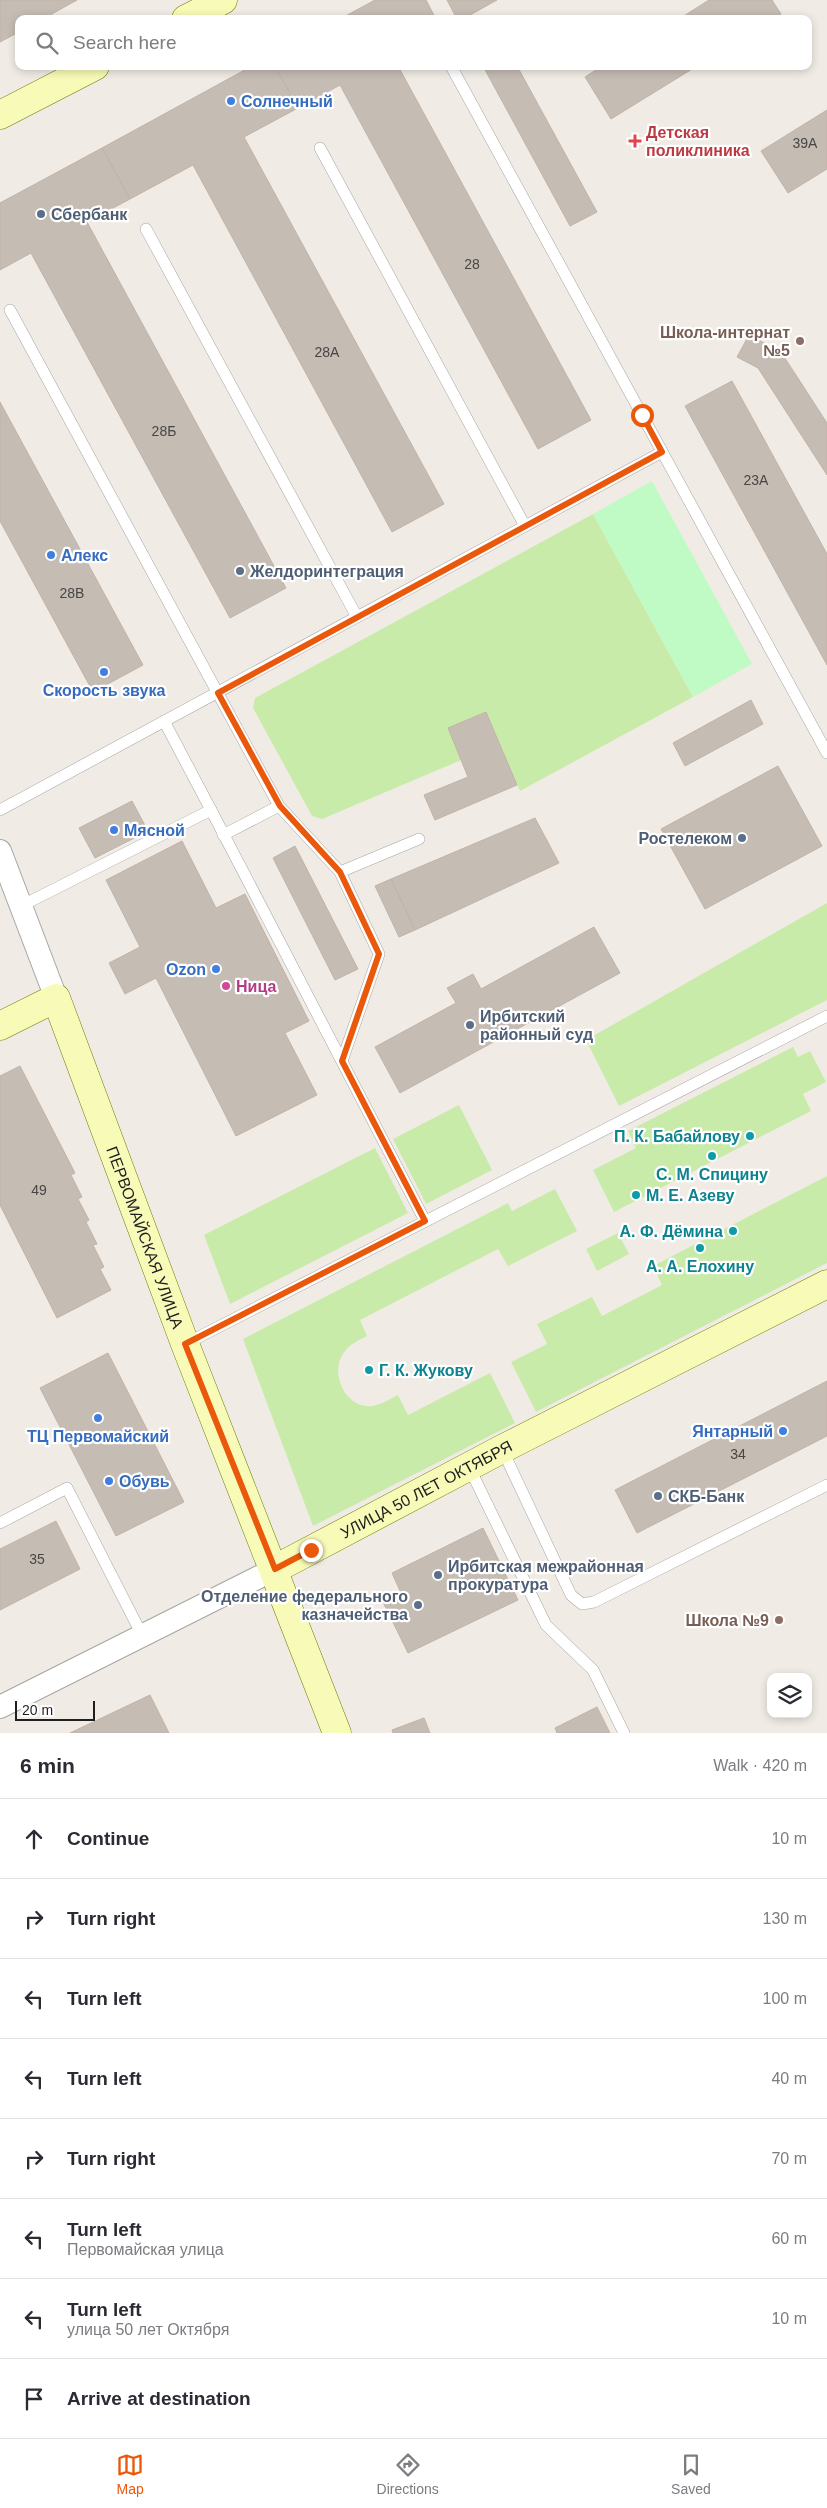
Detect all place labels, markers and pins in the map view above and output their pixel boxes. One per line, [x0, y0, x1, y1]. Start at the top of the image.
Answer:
place label: Солнечный [241, 93, 333, 110]
marker: Солнечный [225, 95, 237, 107]
place label: Детская поликлиника [646, 124, 750, 159]
marker: Детская поликлиника [628, 134, 642, 148]
place label: Сбербанк [51, 206, 128, 223]
marker: Сбербанк [35, 208, 47, 220]
place label: Школа-интернат №5 [660, 324, 790, 359]
marker: Школа-интернат №5 [794, 335, 806, 347]
place label: Алекс [61, 547, 108, 564]
marker: Алекс [45, 549, 57, 561]
place label: Желдоринтеграция [249, 563, 404, 580]
marker: Желдоринтеграция [234, 565, 246, 577]
marker: Скорость звука [98, 666, 110, 678]
place label: Скорость звука [43, 682, 165, 699]
place label: Мясной [124, 822, 185, 839]
marker: Мясной [108, 824, 120, 836]
place label: Ростелеком [638, 830, 732, 847]
marker: Ростелеком [736, 832, 748, 844]
place label: Ozon [166, 961, 206, 978]
marker: Ozon [210, 963, 222, 975]
place label: Ница [236, 978, 276, 995]
marker: Ница [220, 980, 232, 992]
place label: Ирбитский районный суд [480, 1008, 593, 1043]
marker: Ирбитский районный суд [464, 1019, 476, 1031]
place label: П. К. Бабайлову [614, 1128, 740, 1145]
marker: П. К. Бабайлову [744, 1130, 756, 1142]
marker: С. М. Спицину [706, 1150, 718, 1162]
place label: С. М. Спицину [656, 1166, 768, 1183]
place label: М. Е. Азеву [646, 1187, 734, 1204]
marker: М. Е. Азеву [630, 1189, 642, 1201]
place label: А. Ф. Дёмина [619, 1223, 723, 1240]
marker: А. Ф. Дёмина [727, 1225, 739, 1237]
marker: А. А. Елохину [694, 1242, 706, 1254]
place label: А. А. Елохину [646, 1258, 754, 1275]
place label: Г. К. Жукову [379, 1362, 473, 1379]
marker: Г. К. Жукову [363, 1364, 375, 1376]
marker: ТЦ Первомайский [92, 1412, 104, 1424]
place label: Янтарный [692, 1423, 773, 1440]
marker: Янтарный [777, 1425, 789, 1437]
place label: ТЦ Первомайский [27, 1428, 169, 1445]
place label: Обувь [119, 1473, 170, 1490]
marker: Обувь [103, 1475, 115, 1487]
place label: СКБ-Банк [668, 1488, 745, 1505]
marker: СКБ-Банк [652, 1490, 664, 1502]
place label: Ирбитская межрайонная прокуратура [448, 1558, 644, 1593]
marker: Ирбитская межрайонная прокуратура [432, 1569, 444, 1581]
place label: Отделение федерального казначейства [201, 1588, 408, 1623]
marker: Отделение федерального казначейства [412, 1599, 424, 1611]
place label: Школа №9 [686, 1612, 769, 1629]
marker: Школа №9 [773, 1614, 785, 1626]

